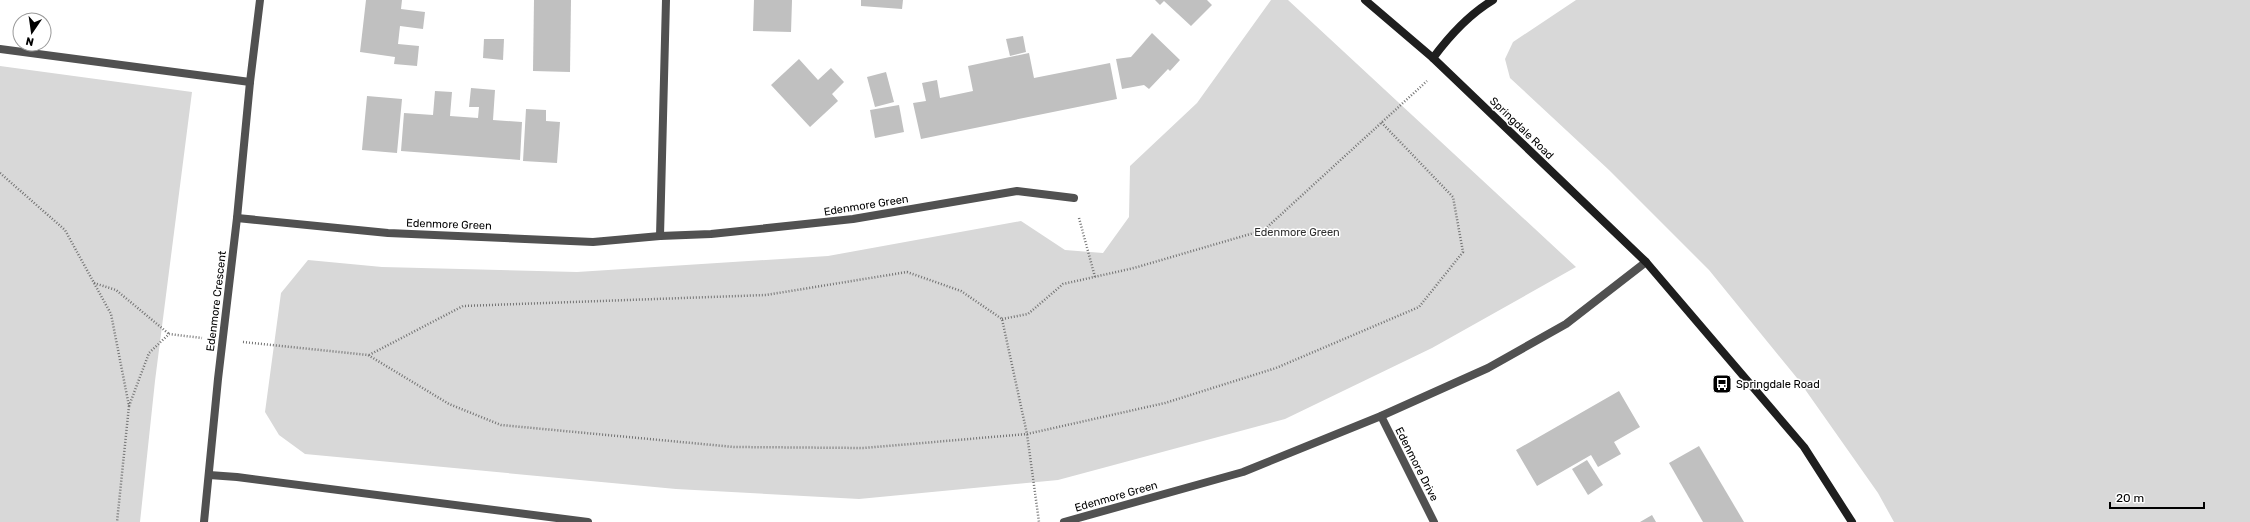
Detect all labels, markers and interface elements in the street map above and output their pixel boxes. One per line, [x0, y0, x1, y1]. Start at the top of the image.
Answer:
north arrow [12, 12, 52, 52]
text: N [24, 34, 35, 48]
street label: Springdale Road [1487, 95, 1556, 162]
street label: Edenmore Green [823, 192, 909, 219]
street label: Edenmore Green [406, 217, 492, 232]
park label: Edenmore Green [1254, 226, 1340, 239]
street label: Edenmore Crescent [204, 249, 229, 352]
bus stop icon: Springdale Road [1711, 373, 1733, 395]
place label: Springdale Road [1736, 378, 1820, 391]
street label: Edenmore Drive [1392, 425, 1441, 503]
street label: Edenmore Green [1073, 478, 1159, 515]
scale bar [2110, 484, 2204, 510]
text: 20 m [2116, 491, 2144, 505]

